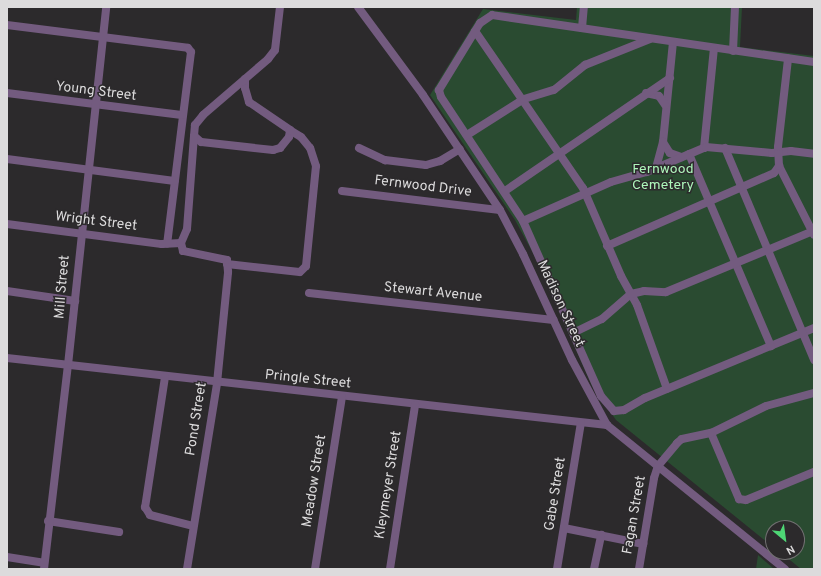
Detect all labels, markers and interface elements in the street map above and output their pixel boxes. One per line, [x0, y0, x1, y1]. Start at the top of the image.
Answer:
street label: Young Street [55, 79, 137, 105]
park label: Fernwood Cemetery [632, 162, 694, 194]
street label: Fernwood Drive [373, 173, 473, 201]
street label: Wright Street [54, 209, 138, 235]
street label: Mill Street [52, 254, 74, 320]
street label: Madison Street [533, 258, 587, 350]
street label: Stewart Avenue [383, 279, 483, 307]
street label: Pringle Street [264, 367, 352, 393]
street label: Pond Street [183, 381, 211, 457]
street label: Kleymeyer Street [372, 430, 406, 540]
street label: Meadow Street [299, 433, 331, 529]
street label: Gabe Street [542, 456, 570, 532]
street label: Fagan Street [620, 474, 650, 556]
north arrow [765, 520, 805, 560]
text: N [783, 542, 797, 558]

